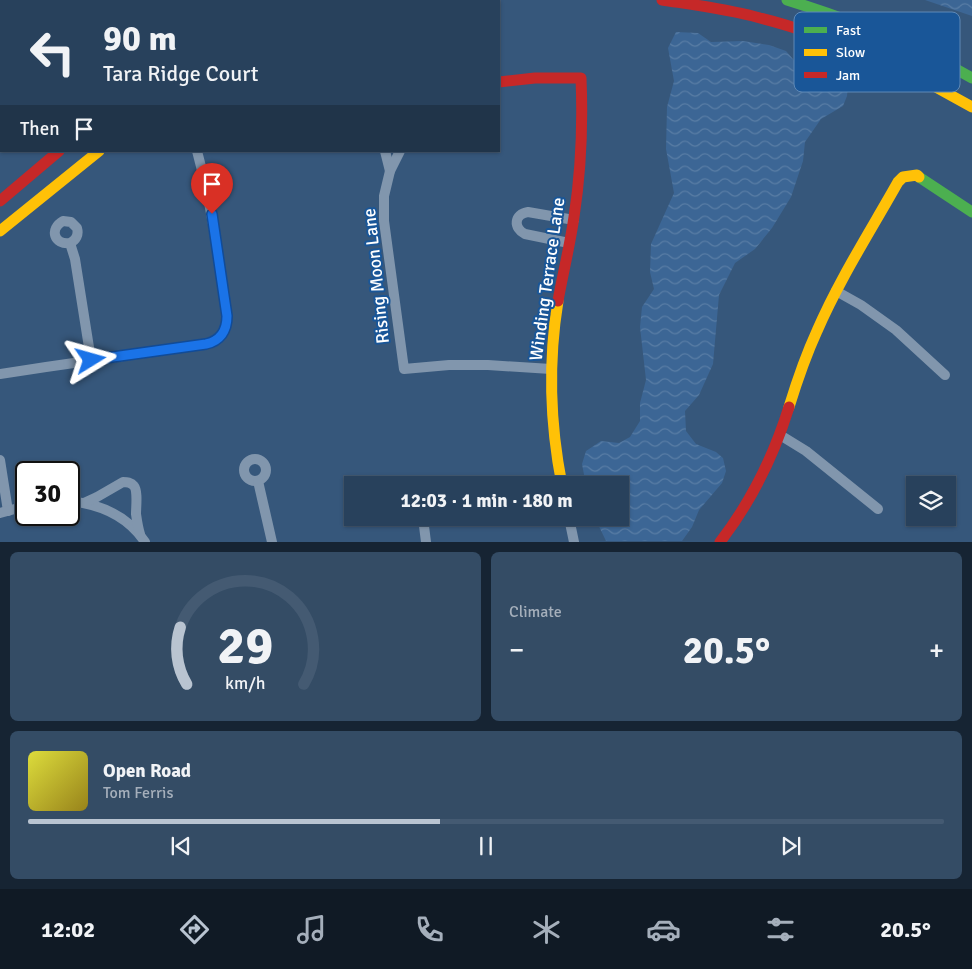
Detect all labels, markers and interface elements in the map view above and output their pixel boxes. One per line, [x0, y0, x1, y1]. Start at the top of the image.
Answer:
legend [794, 12, 960, 92]
text: 90 m [103, 17, 177, 60]
icon: left [20, 20, 85, 85]
text: Fast [836, 22, 861, 39]
text: Slow [836, 44, 865, 61]
text: Tara Ridge Court [103, 60, 258, 87]
text: Jam [836, 67, 860, 84]
icon: arrive [70, 115, 98, 143]
text: Then [20, 117, 60, 141]
pin [191, 163, 233, 214]
icon: arrive [198, 170, 226, 198]
street label: Winding Terrace Lane [525, 196, 569, 362]
street label: Rising Moon Lane [358, 207, 394, 345]
position arrow [64, 333, 116, 385]
speed limit sign: 30 [15, 461, 80, 526]
map controls [906, 476, 956, 526]
button: layers [906, 476, 956, 526]
text: 12:03 · 1 min · 180 m [400, 489, 573, 513]
text: Climate [509, 602, 562, 622]
text: 29 [217, 614, 274, 678]
text: 20.5° [683, 627, 770, 674]
text: − [509, 633, 524, 667]
text: + [929, 633, 944, 667]
text: km/h [225, 672, 266, 694]
text: Open Road [103, 759, 191, 783]
text: Tom Ferris [103, 783, 173, 803]
icon: previous [167, 832, 195, 860]
icon: pause [472, 832, 500, 860]
icon: next [777, 832, 805, 860]
icon: directions [177, 912, 212, 947]
icon: music [294, 912, 329, 947]
icon: phone [412, 912, 447, 947]
icon: climate [529, 912, 564, 947]
icon: car [646, 912, 681, 947]
icon: filters [763, 912, 798, 947]
text: 12:02 [41, 916, 95, 943]
text: 20.5° [880, 916, 931, 943]

